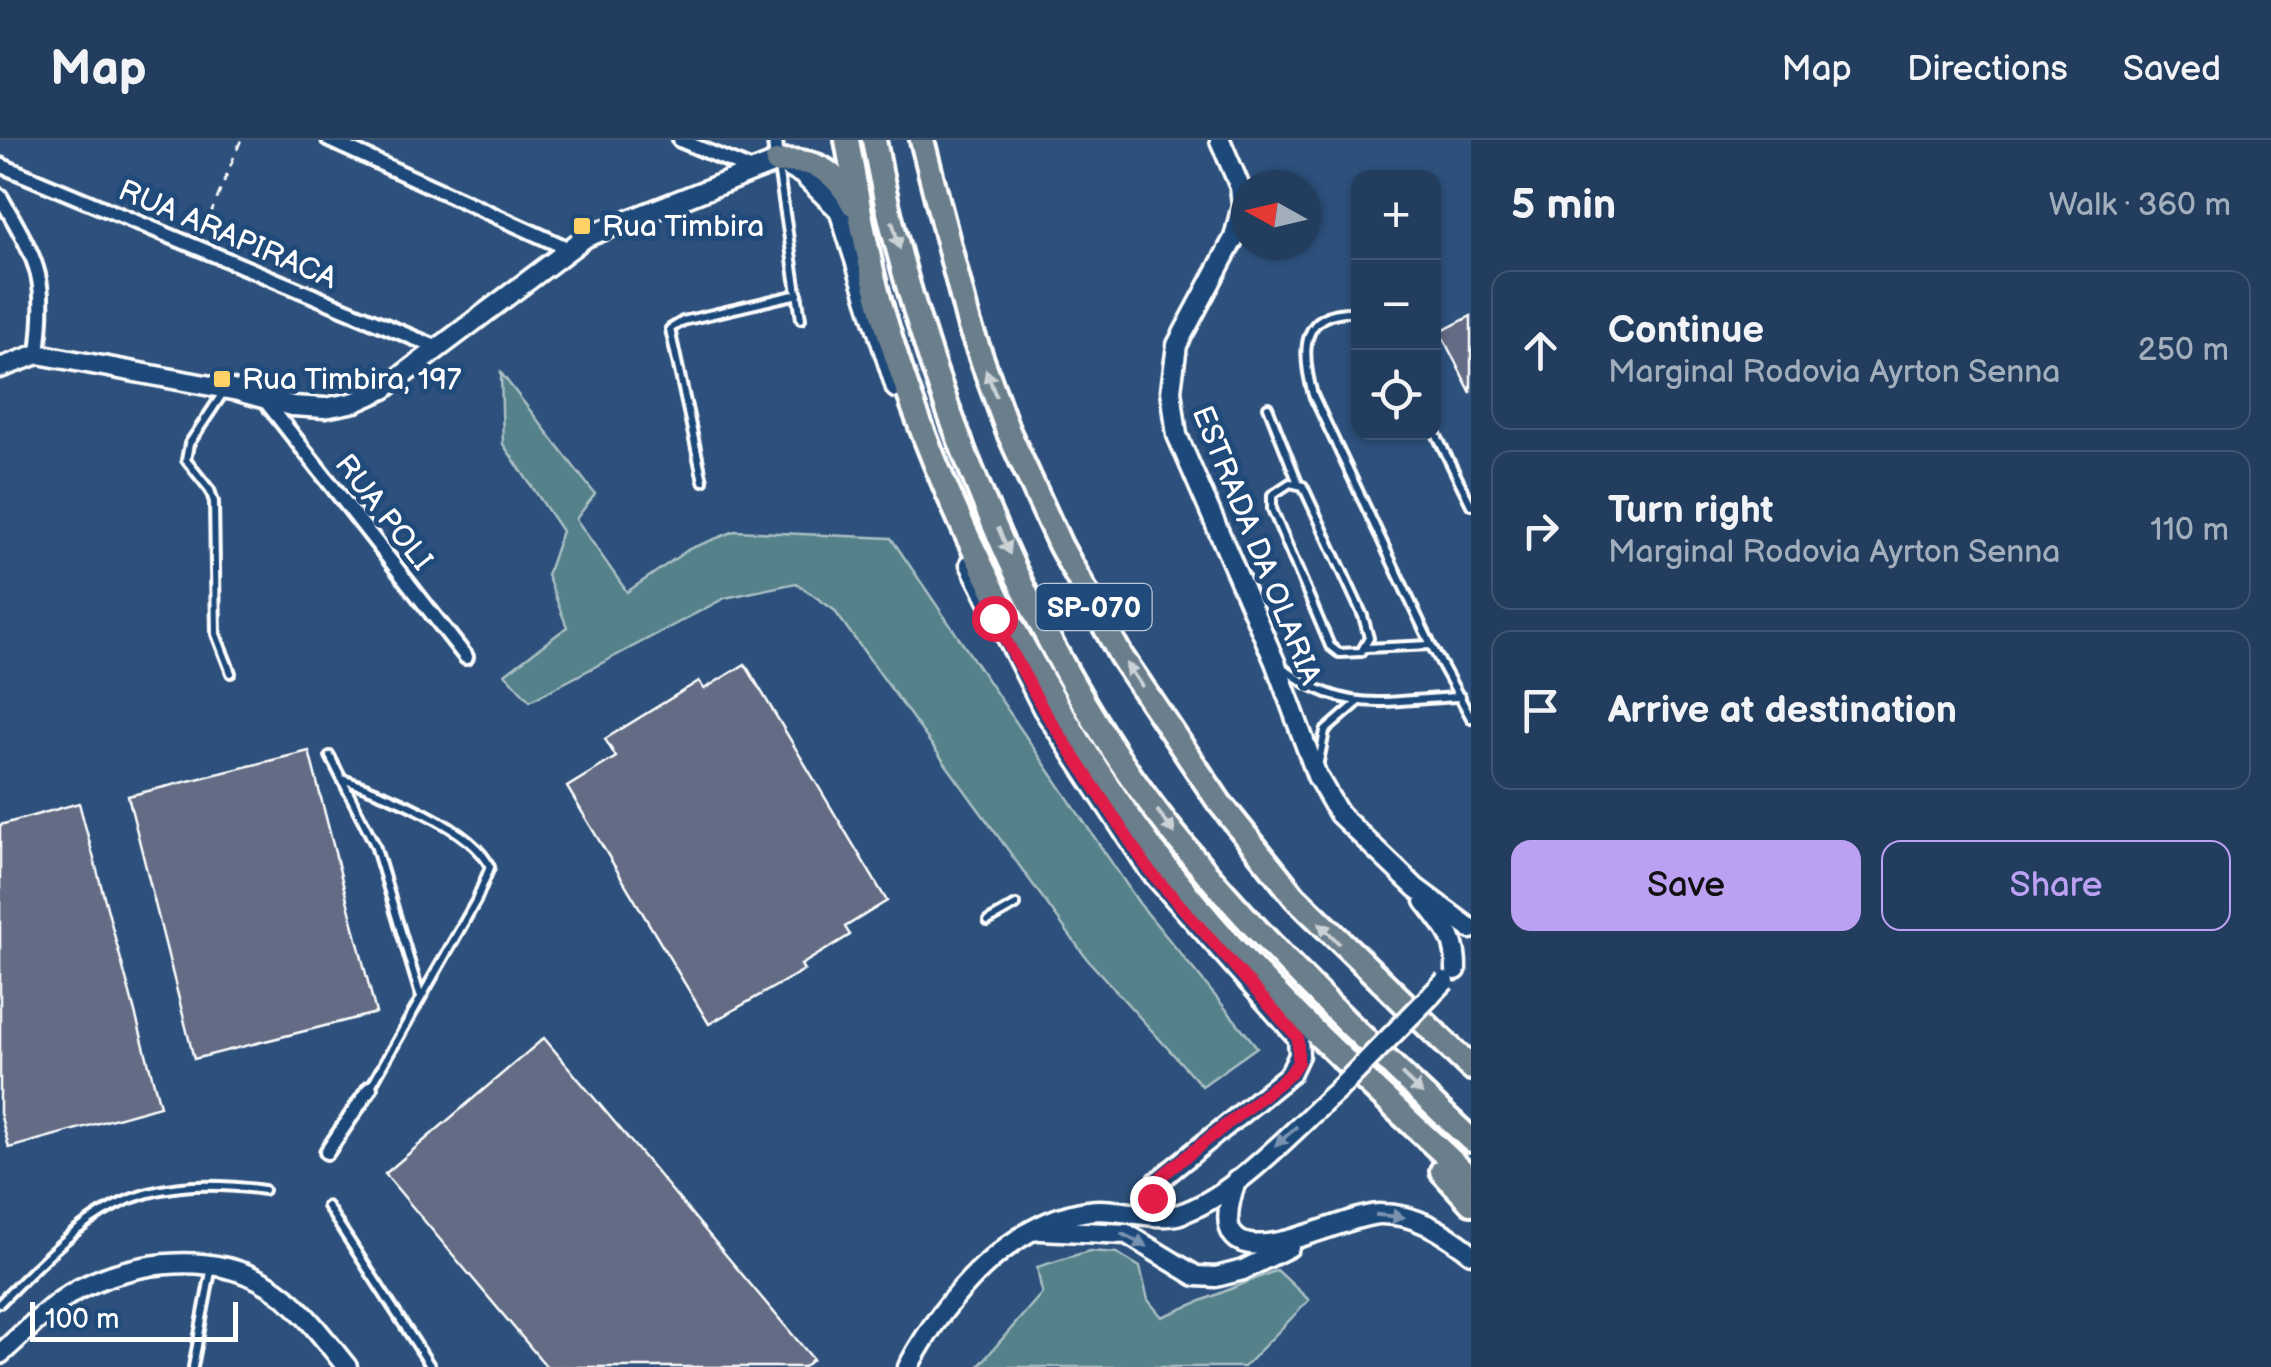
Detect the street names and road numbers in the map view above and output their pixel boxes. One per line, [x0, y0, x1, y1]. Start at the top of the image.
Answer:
street label: RUA ARAPIRACA [113, 173, 343, 297]
street label: ESTRADA DA OLARIA [1184, 401, 1329, 691]
street label: RUA POLI [327, 447, 440, 578]
road number: SP-070 [1036, 584, 1152, 630]

